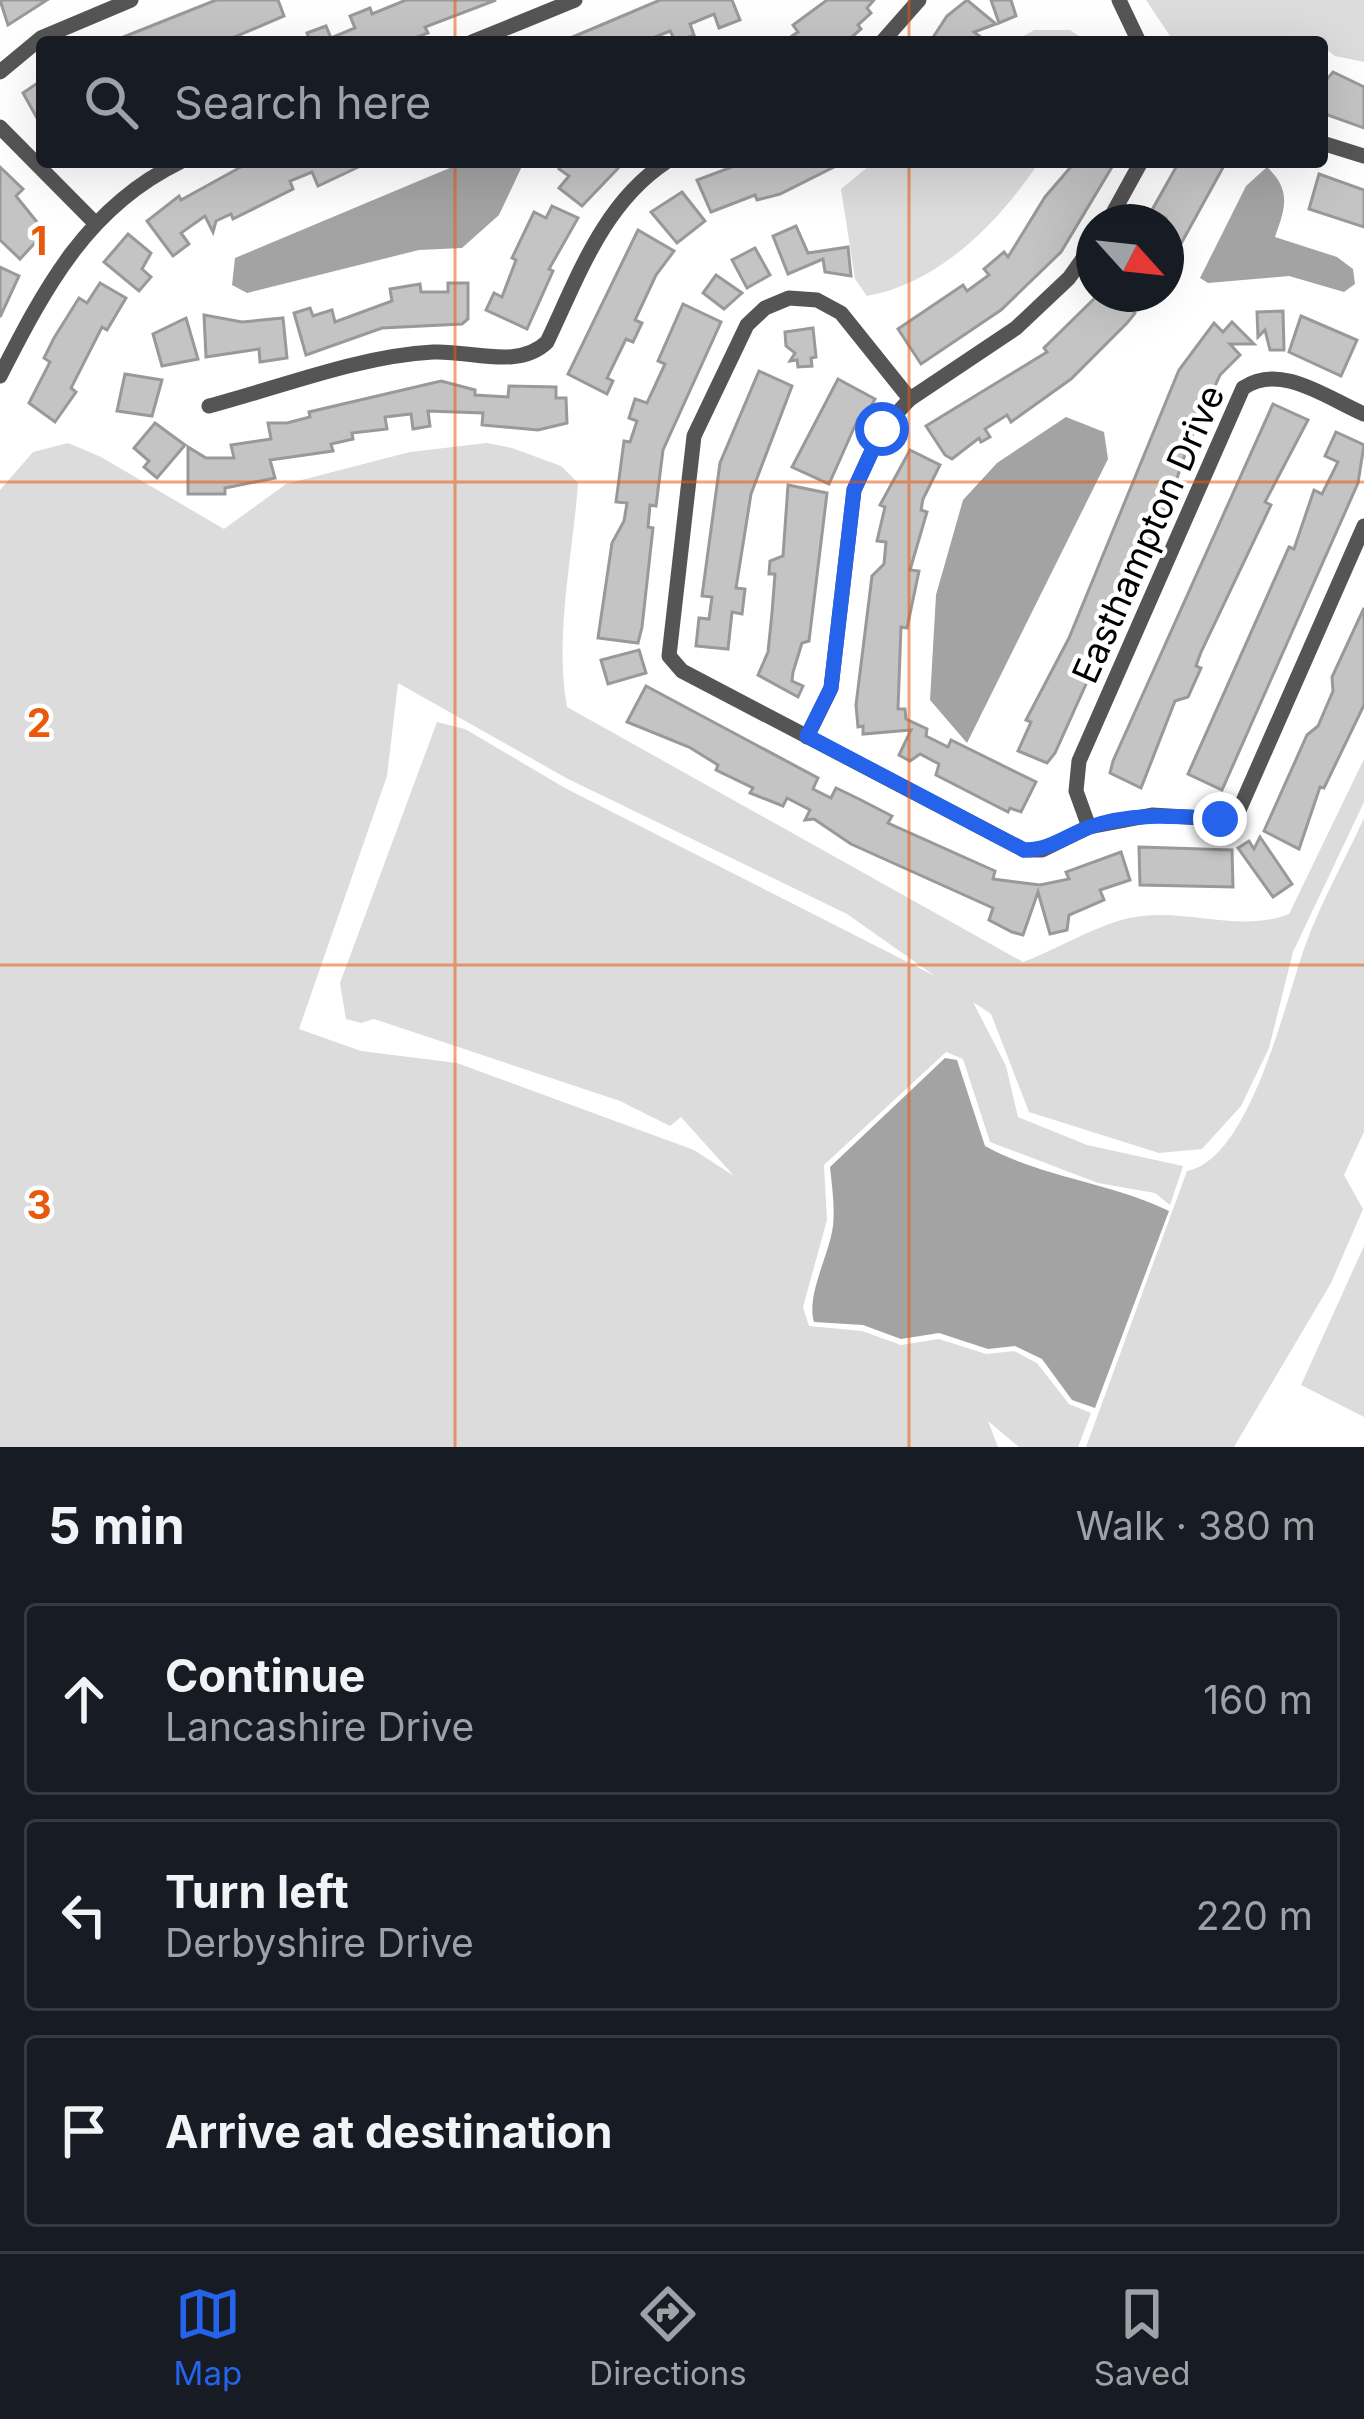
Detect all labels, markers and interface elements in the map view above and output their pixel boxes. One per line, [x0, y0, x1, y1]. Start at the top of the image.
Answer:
search box [36, 36, 1328, 168]
icon: search [78, 69, 144, 135]
text: Search here [174, 75, 431, 130]
north arrow [1076, 204, 1184, 312]
text: 1 [31, 217, 47, 264]
street label: Easthampton Drive [1063, 378, 1233, 690]
route start [855, 402, 909, 456]
text: 2 [27, 699, 51, 746]
route end [1193, 792, 1247, 846]
text: 3 [26, 1181, 52, 1228]
text: 5 min [48, 1495, 185, 1556]
text: Walk · 380 m [1076, 1502, 1316, 1549]
text: Continue [165, 1648, 365, 1703]
icon: ahead [51, 1666, 117, 1732]
text: 160 m [1203, 1676, 1313, 1723]
text: Lancashire Drive [165, 1703, 474, 1750]
text: Turn left [165, 1864, 349, 1919]
icon: left [51, 1882, 117, 1948]
text: 220 m [1196, 1892, 1313, 1939]
text: Derbyshire Drive [165, 1919, 474, 1966]
icon: arrive [51, 2098, 117, 2164]
text: Arrive at destination [165, 2104, 612, 2159]
tab: Map [174, 2281, 242, 2393]
tab: Directions [589, 2281, 747, 2393]
tab: Saved [1094, 2281, 1190, 2393]

